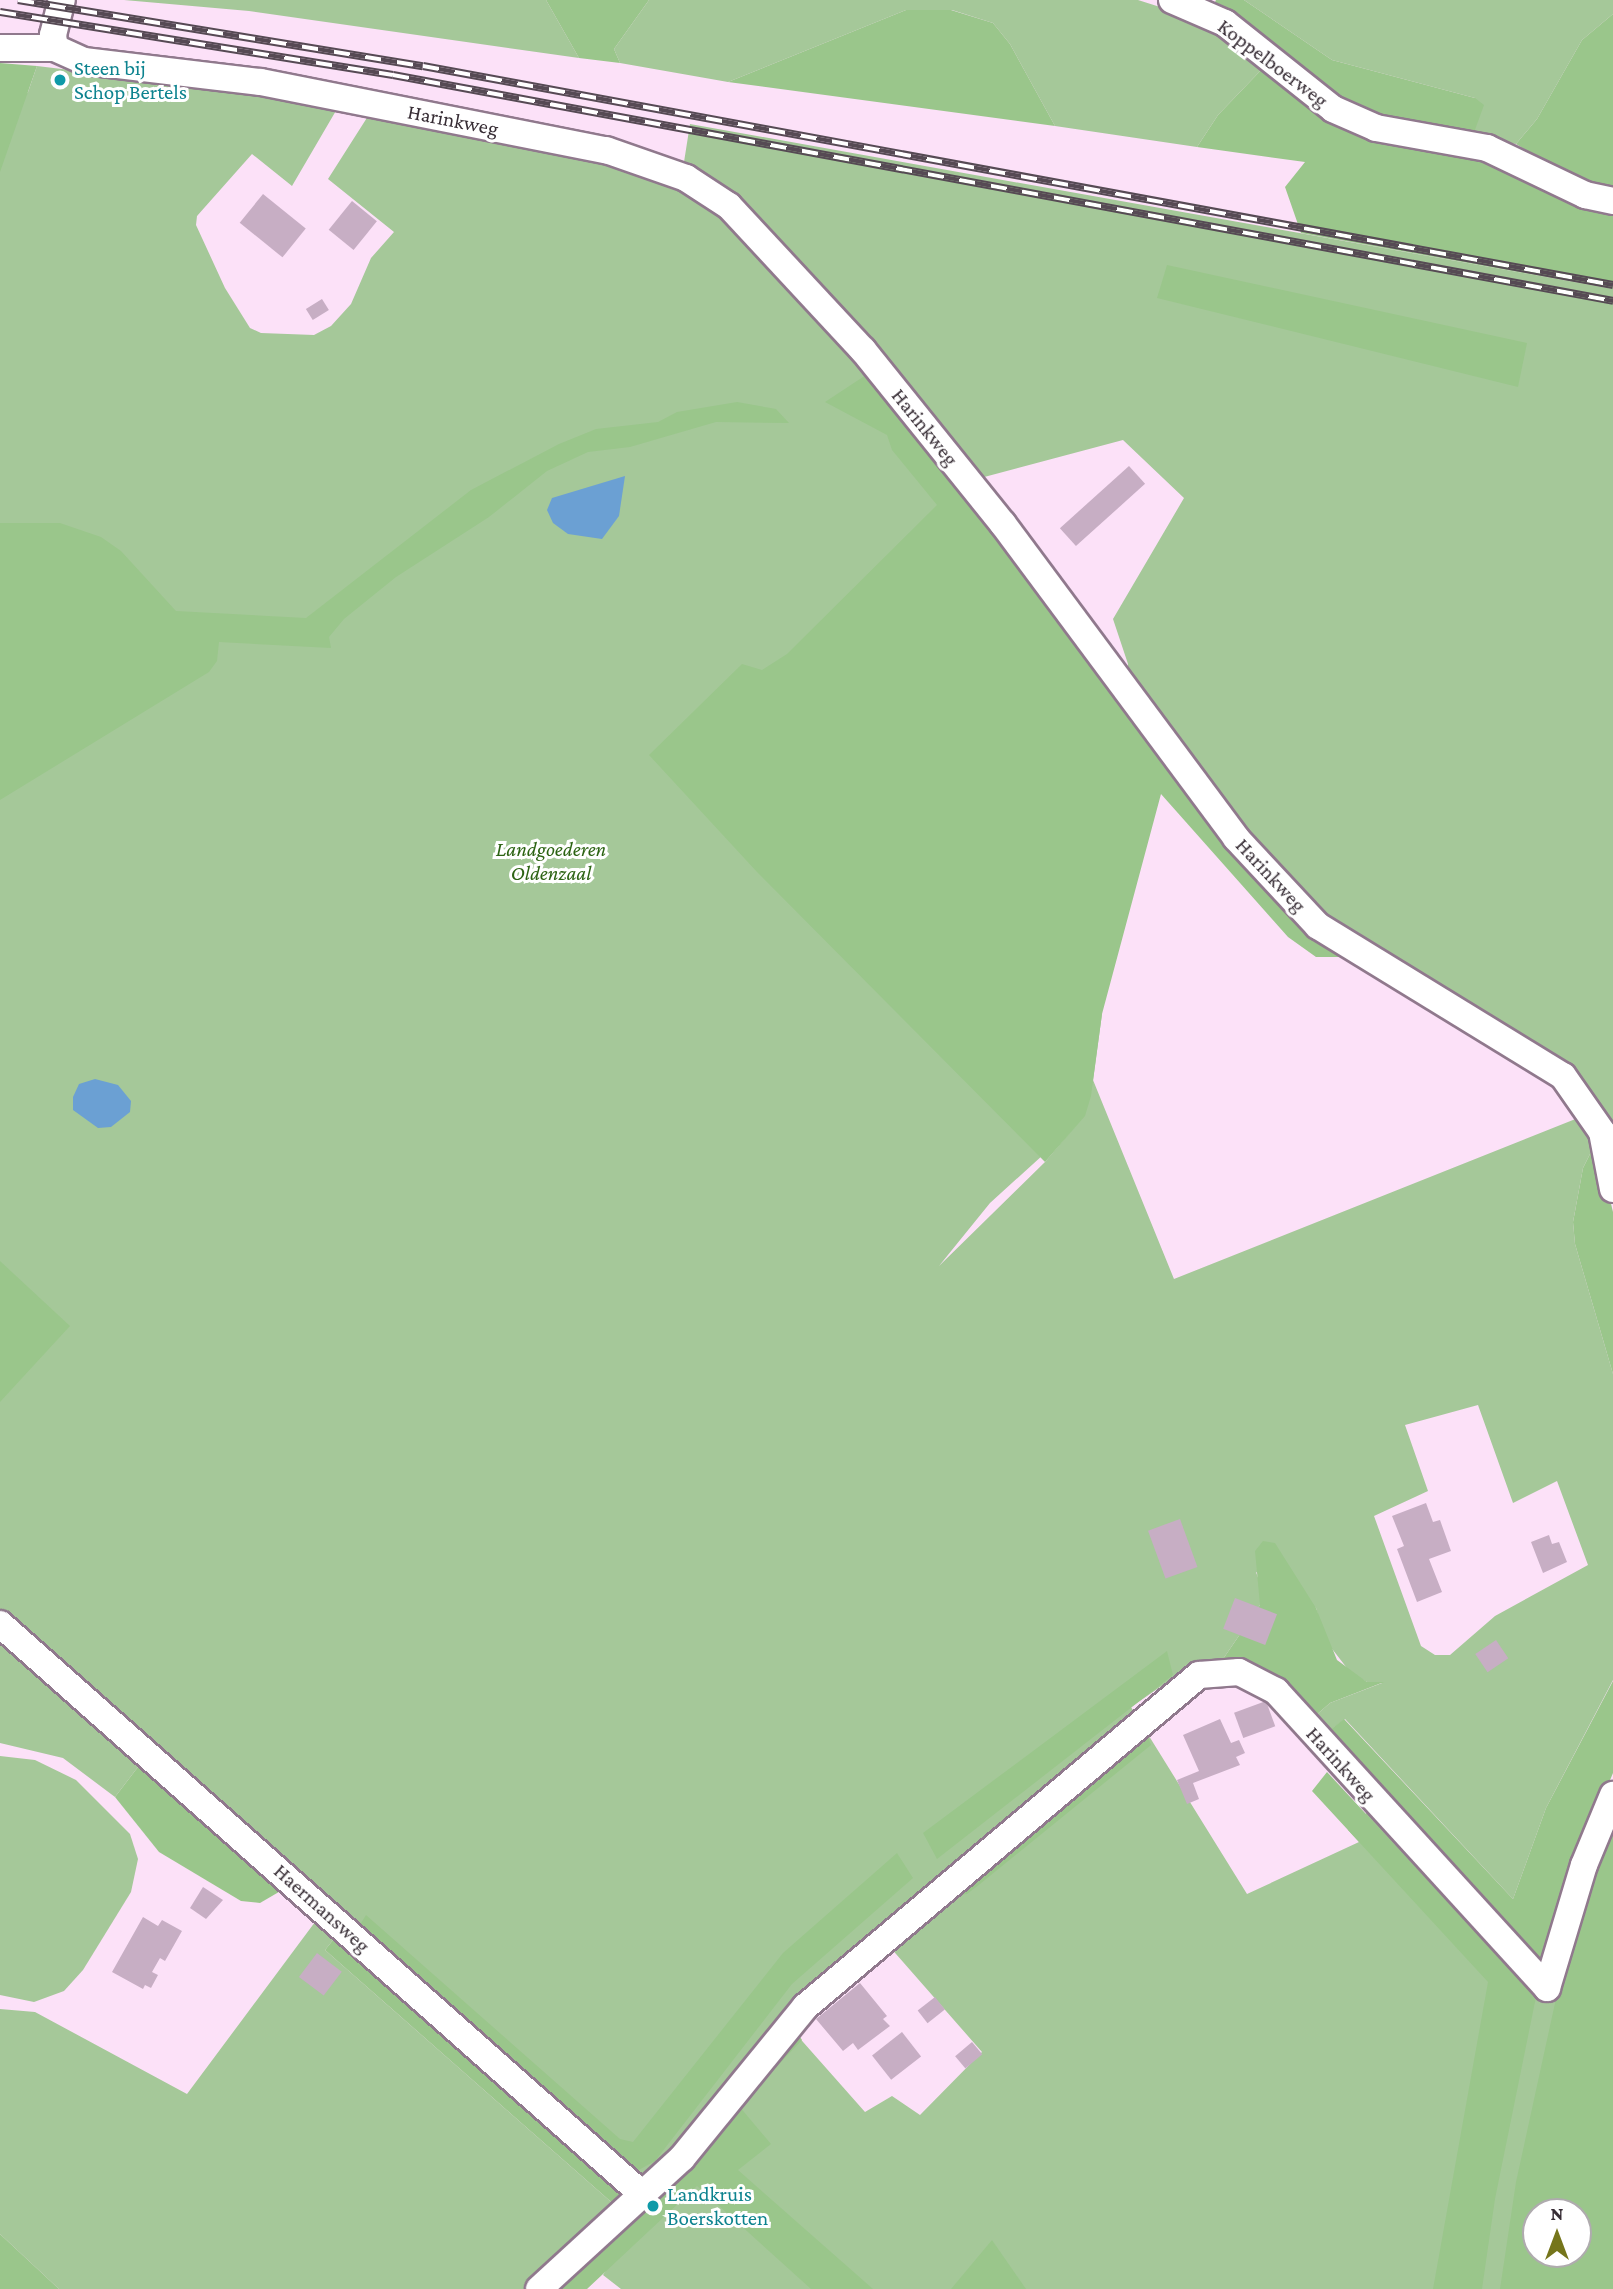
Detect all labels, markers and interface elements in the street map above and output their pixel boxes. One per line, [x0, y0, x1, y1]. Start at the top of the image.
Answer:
street label: Koppelboerweg [1213, 13, 1333, 113]
place label: Steen bij Schop Bertels [74, 55, 187, 105]
marker: Steen bij Schop Bertels [52, 72, 68, 88]
street label: Harinkweg [405, 99, 501, 141]
street label: Harinkweg [886, 383, 964, 471]
street label: Harinkweg [1230, 833, 1312, 917]
park label: Landgoederen Oldenzaal [496, 836, 606, 886]
street label: Harinkweg [1301, 1721, 1381, 1807]
street label: Haermansweg [269, 1858, 375, 1958]
place label: Landkruis Boerskotten [667, 2181, 768, 2231]
marker: Landkruis Boerskotten [645, 2198, 661, 2214]
north arrow [1522, 2198, 1592, 2268]
text: N [1551, 2203, 1563, 2224]

